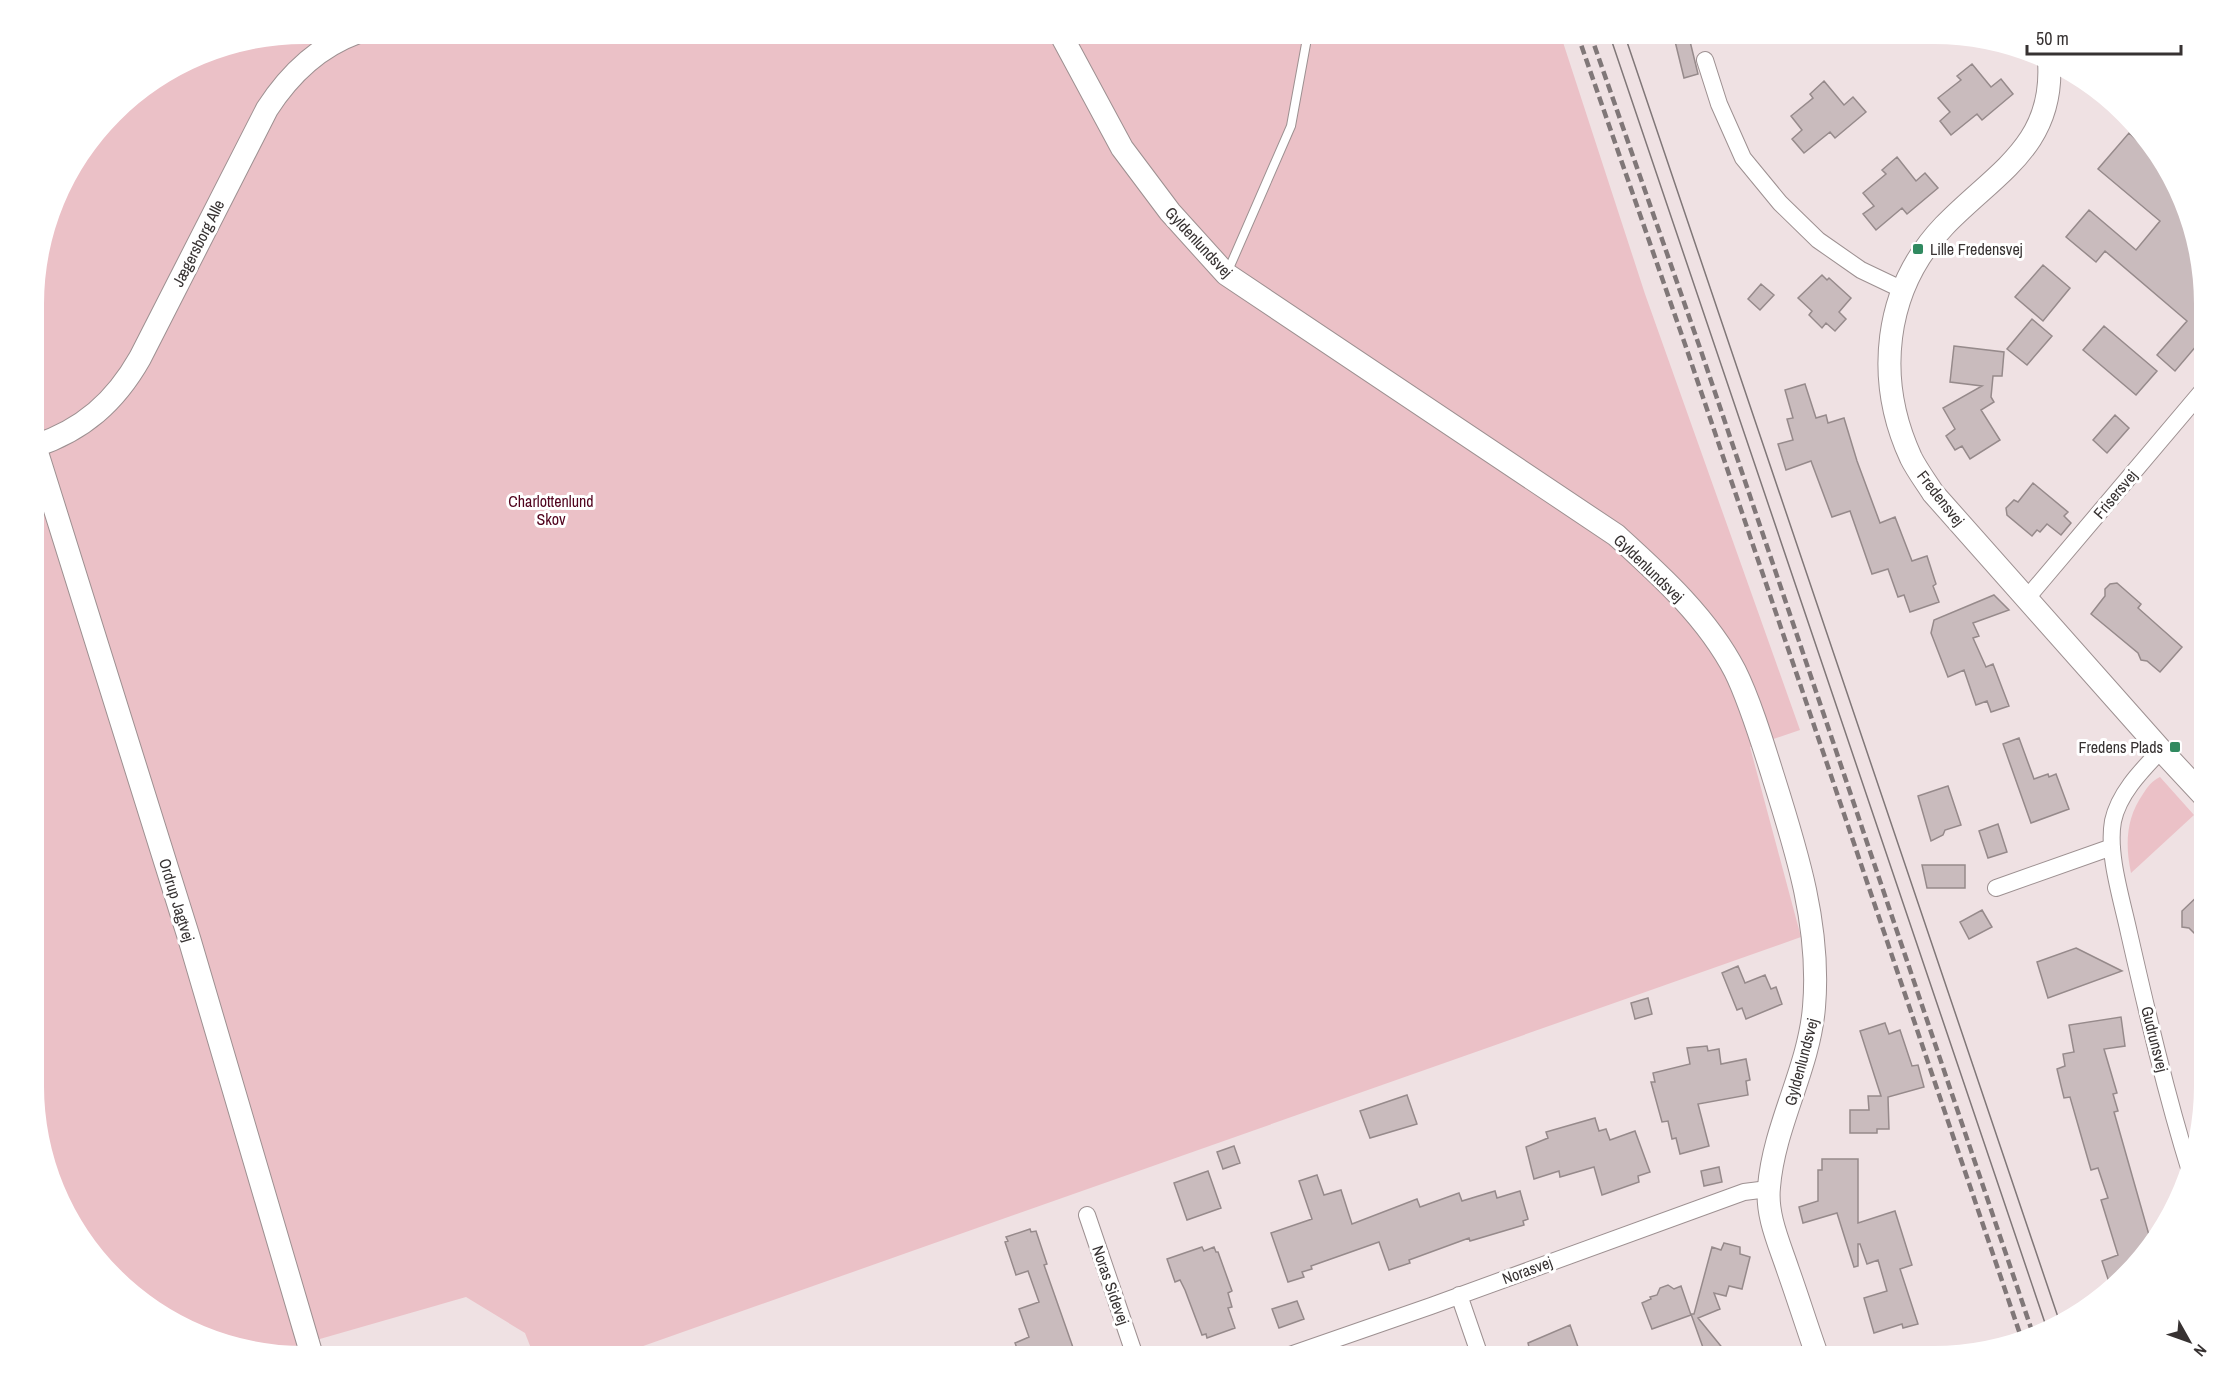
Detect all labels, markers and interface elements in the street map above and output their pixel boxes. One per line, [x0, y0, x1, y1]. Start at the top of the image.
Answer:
scale bar [2027, 18, 2182, 56]
text: 50 m [2036, 26, 2069, 51]
street label: Jægersborg Alle [167, 196, 229, 290]
street label: Gyldenlundsvej [1160, 202, 1238, 282]
place label: Lille Fredensvej [1930, 238, 2023, 260]
marker: Lille Fredensvej [1911, 242, 1925, 256]
street label: Frisersvej [2088, 465, 2142, 523]
street label: Fredensvej [1912, 466, 1970, 530]
park label: Charlottenlund Skov [508, 490, 594, 530]
street label: Gyldenlundsvej [1609, 529, 1689, 607]
place label: Fredens Plads [2078, 736, 2163, 758]
marker: Fredens Plads [2168, 740, 2182, 754]
street label: Ordrup Jagtvej [154, 856, 200, 944]
street label: Gudrunsvej [2136, 1004, 2174, 1074]
street label: Gyldenlundsvej [1779, 1016, 1823, 1108]
street label: Noras Sidevej [1087, 1242, 1135, 1328]
street label: Norasvej [1499, 1251, 1555, 1289]
north arrow [2159, 1311, 2219, 1371]
text: N [2189, 1340, 2212, 1361]

